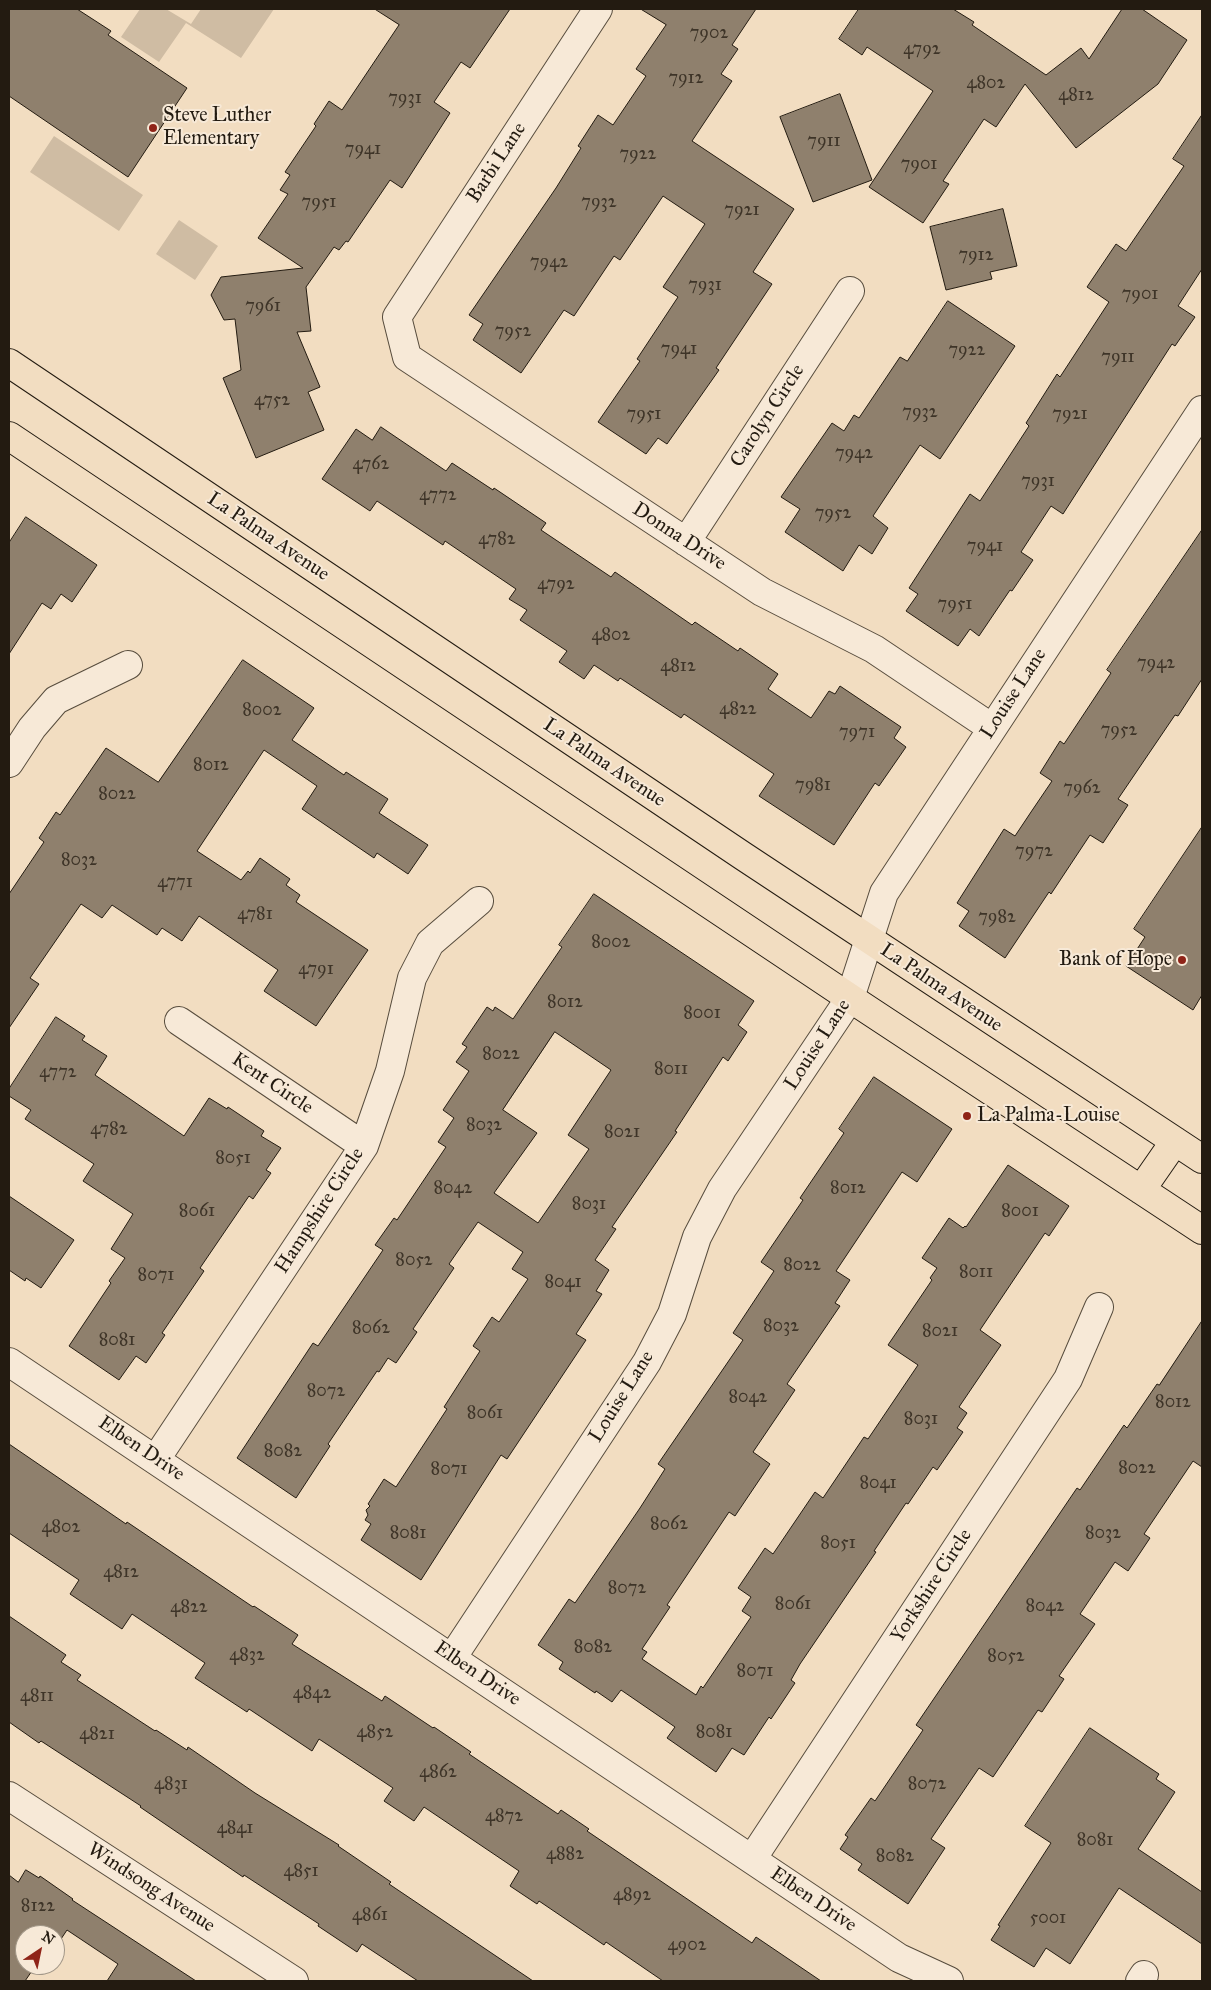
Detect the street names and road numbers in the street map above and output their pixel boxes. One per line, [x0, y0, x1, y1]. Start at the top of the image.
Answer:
street label: Barbi Lane [462, 118, 532, 208]
street label: Carolyn Circle [726, 360, 810, 472]
street label: La Palma Avenue [202, 487, 334, 587]
street label: Donna Drive [628, 498, 730, 576]
street label: Louise Lane [976, 644, 1052, 744]
street label: La Palma Avenue [538, 713, 670, 813]
street label: La Palma Avenue [875, 938, 1007, 1038]
street label: Louise Lane [780, 995, 856, 1095]
street label: Kent Circle [227, 1048, 317, 1120]
street label: Hampshire Circle [270, 1144, 370, 1278]
street label: Louise Lane [584, 1347, 660, 1447]
street label: Elben Drive [93, 1411, 189, 1487]
street label: Yorkshire Circle [886, 1525, 978, 1647]
street label: Elben Drive [429, 1636, 525, 1712]
street label: Windsong Avenue [83, 1838, 219, 1938]
street label: Elben Drive [765, 1862, 861, 1938]

